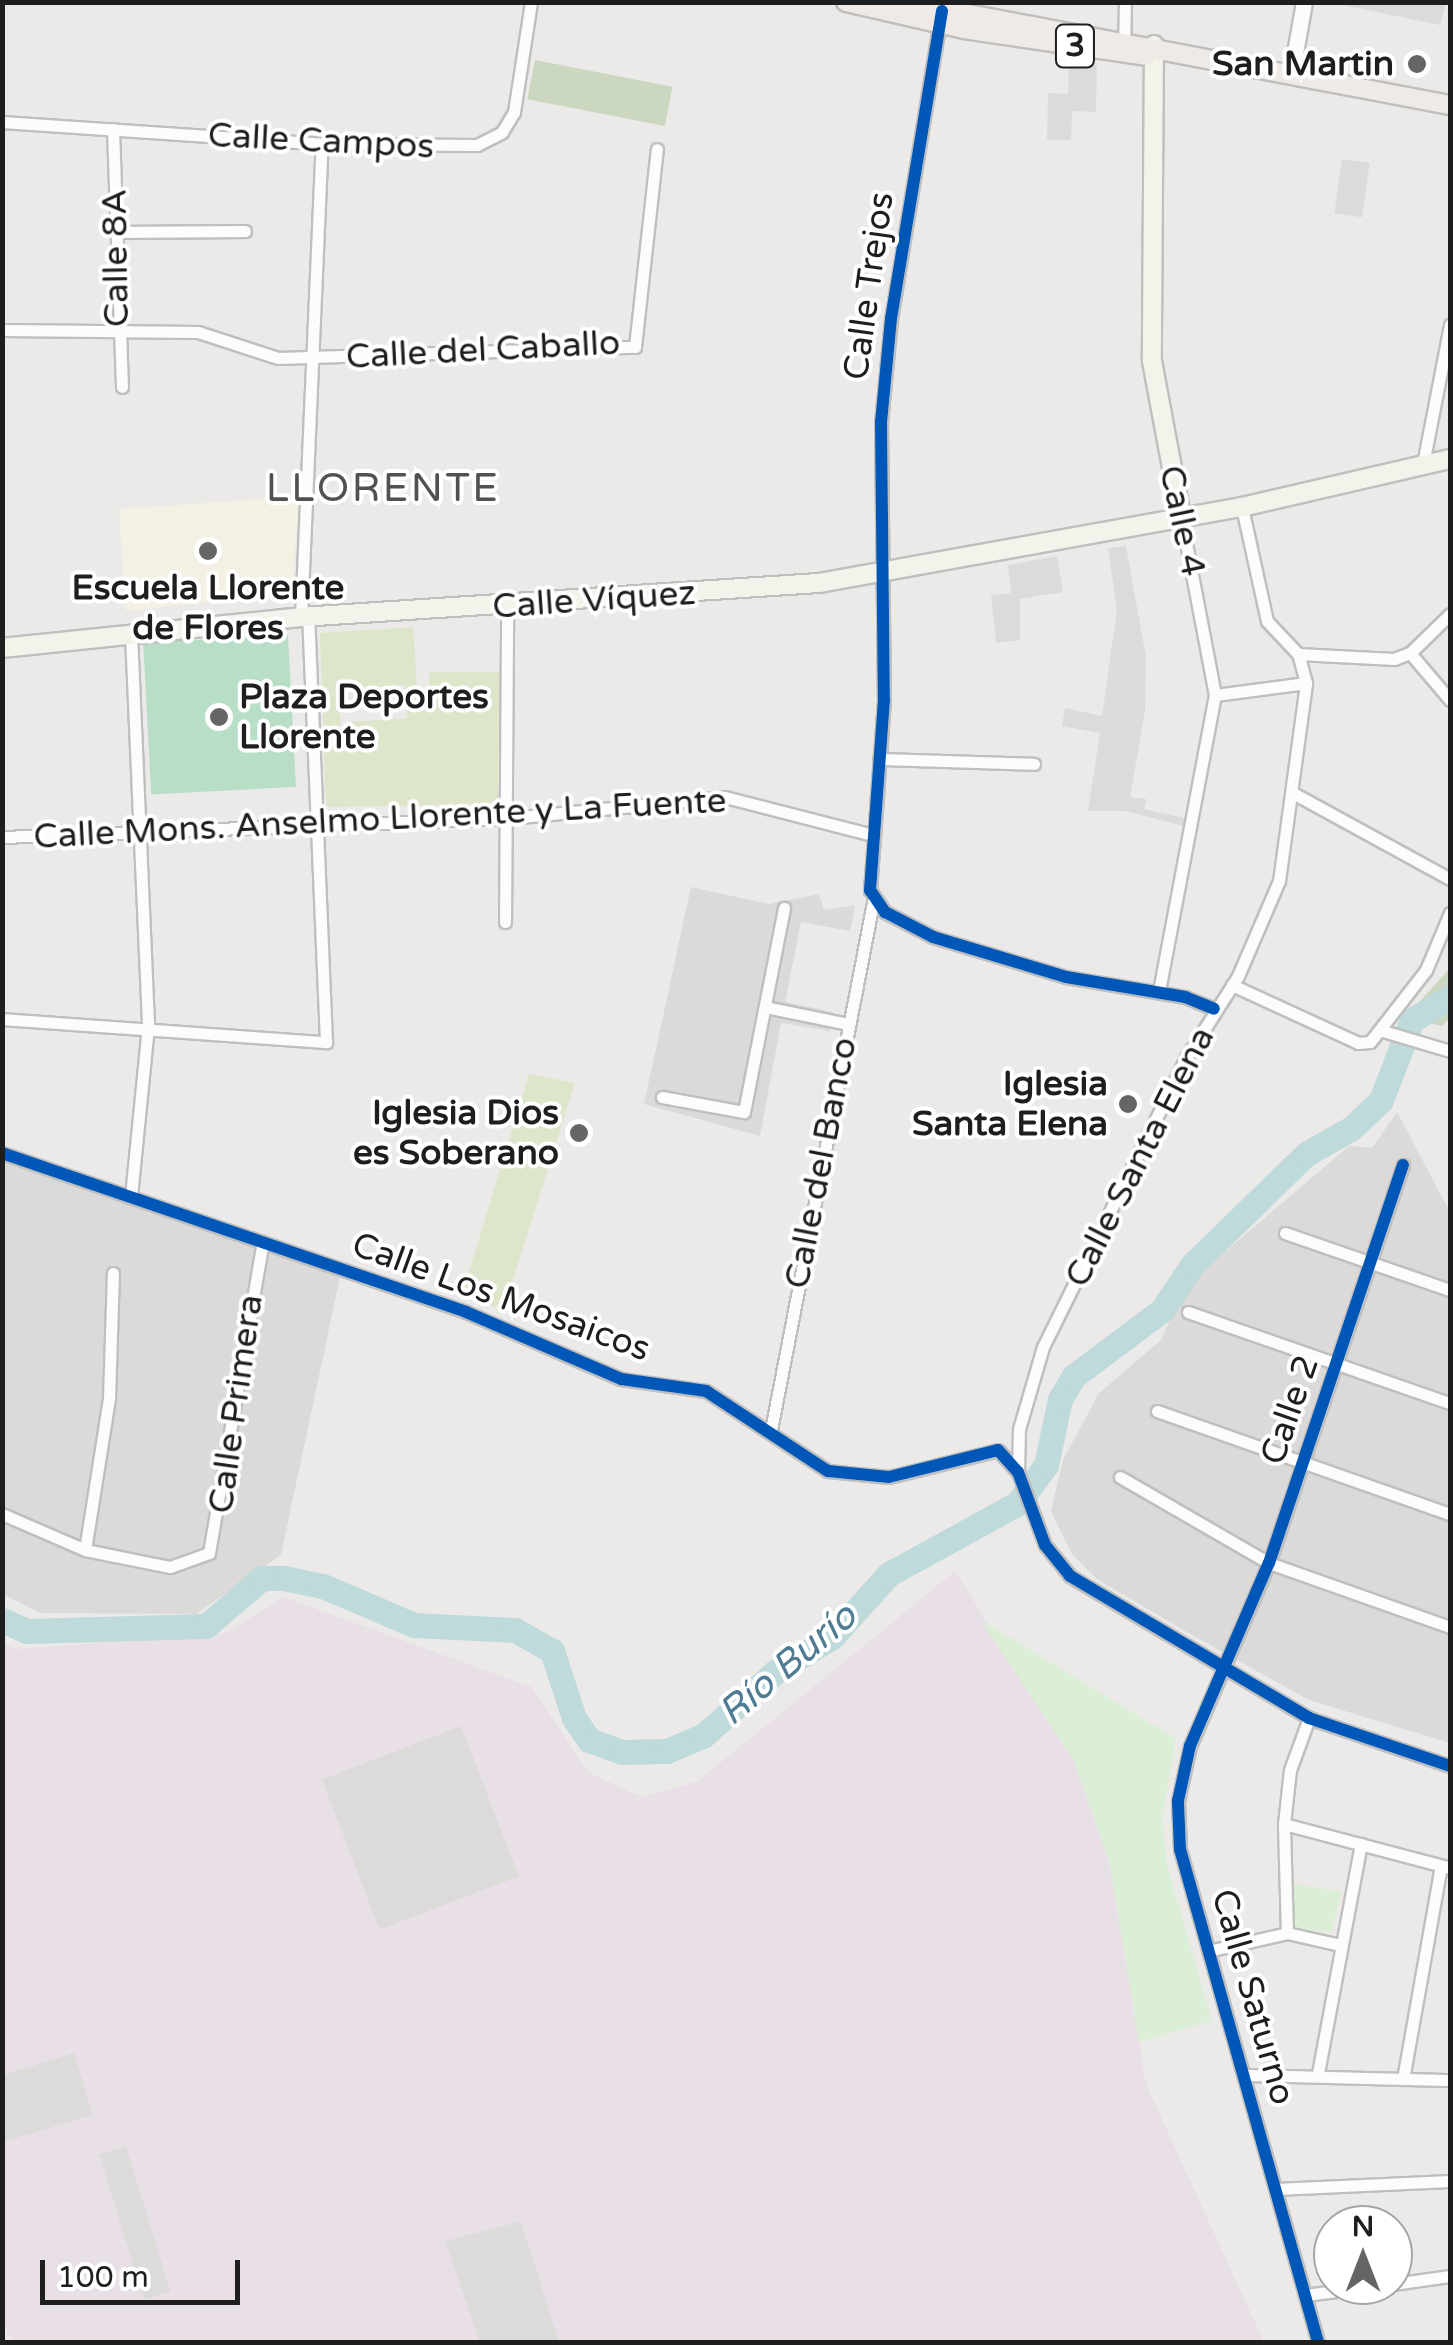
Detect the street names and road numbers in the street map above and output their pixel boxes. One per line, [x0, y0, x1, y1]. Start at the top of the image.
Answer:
road number: 3 [1052, 19, 1098, 73]
street label: Calle Campos [207, 114, 435, 168]
street label: Calle 8A [94, 188, 138, 328]
street label: Calle Trejos [835, 189, 903, 383]
street label: Calle del Caballo [345, 322, 621, 378]
street label: Calle 4 [1150, 462, 1214, 580]
street label: Calle Víquez [491, 572, 697, 628]
street label: Calle Mons. Anselmo Llorente y La Fuente [32, 780, 728, 858]
street label: Calle Santa Elena [1056, 1020, 1224, 1294]
street label: Calle del Banco [776, 1034, 866, 1292]
street label: Calle Los Mosaicos [346, 1224, 656, 1370]
street label: Calle Primera [200, 1292, 272, 1516]
street label: Calle 2 [1252, 1350, 1328, 1470]
street label: Calle Saturno [1202, 1885, 1304, 2109]

